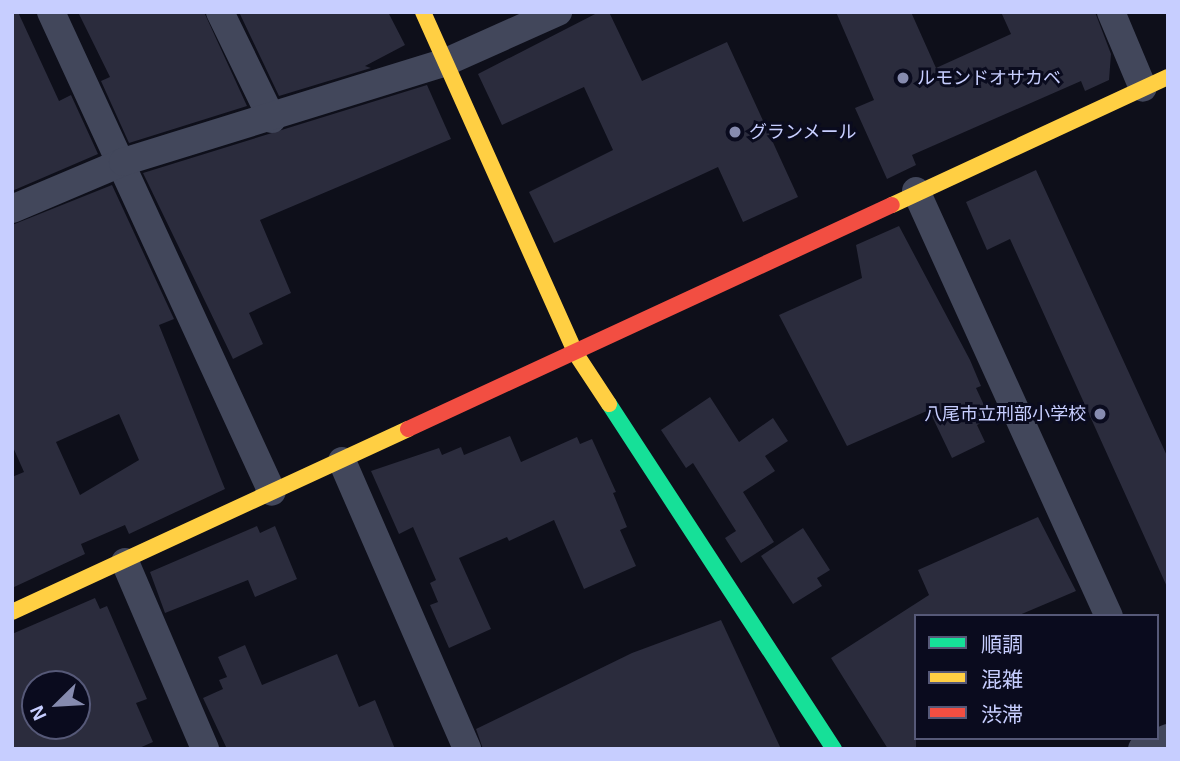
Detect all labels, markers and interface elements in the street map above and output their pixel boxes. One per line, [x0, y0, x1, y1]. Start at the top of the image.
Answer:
place label: ルモンドオサカベ [917, 67, 1061, 89]
marker: ルモンドオサカベ [895, 70, 911, 86]
place label: グランメール [749, 121, 857, 143]
marker: グランメール [727, 124, 743, 140]
place label: 八尾市立刑部小学校 [924, 403, 1086, 425]
marker: 八尾市立刑部小学校 [1092, 406, 1108, 422]
legend [914, 614, 1159, 740]
text: 順調 [981, 633, 1023, 656]
text: 混雑 [981, 668, 1023, 691]
north arrow [21, 670, 91, 740]
text: N [26, 702, 51, 723]
text: 渋滞 [981, 703, 1023, 726]

